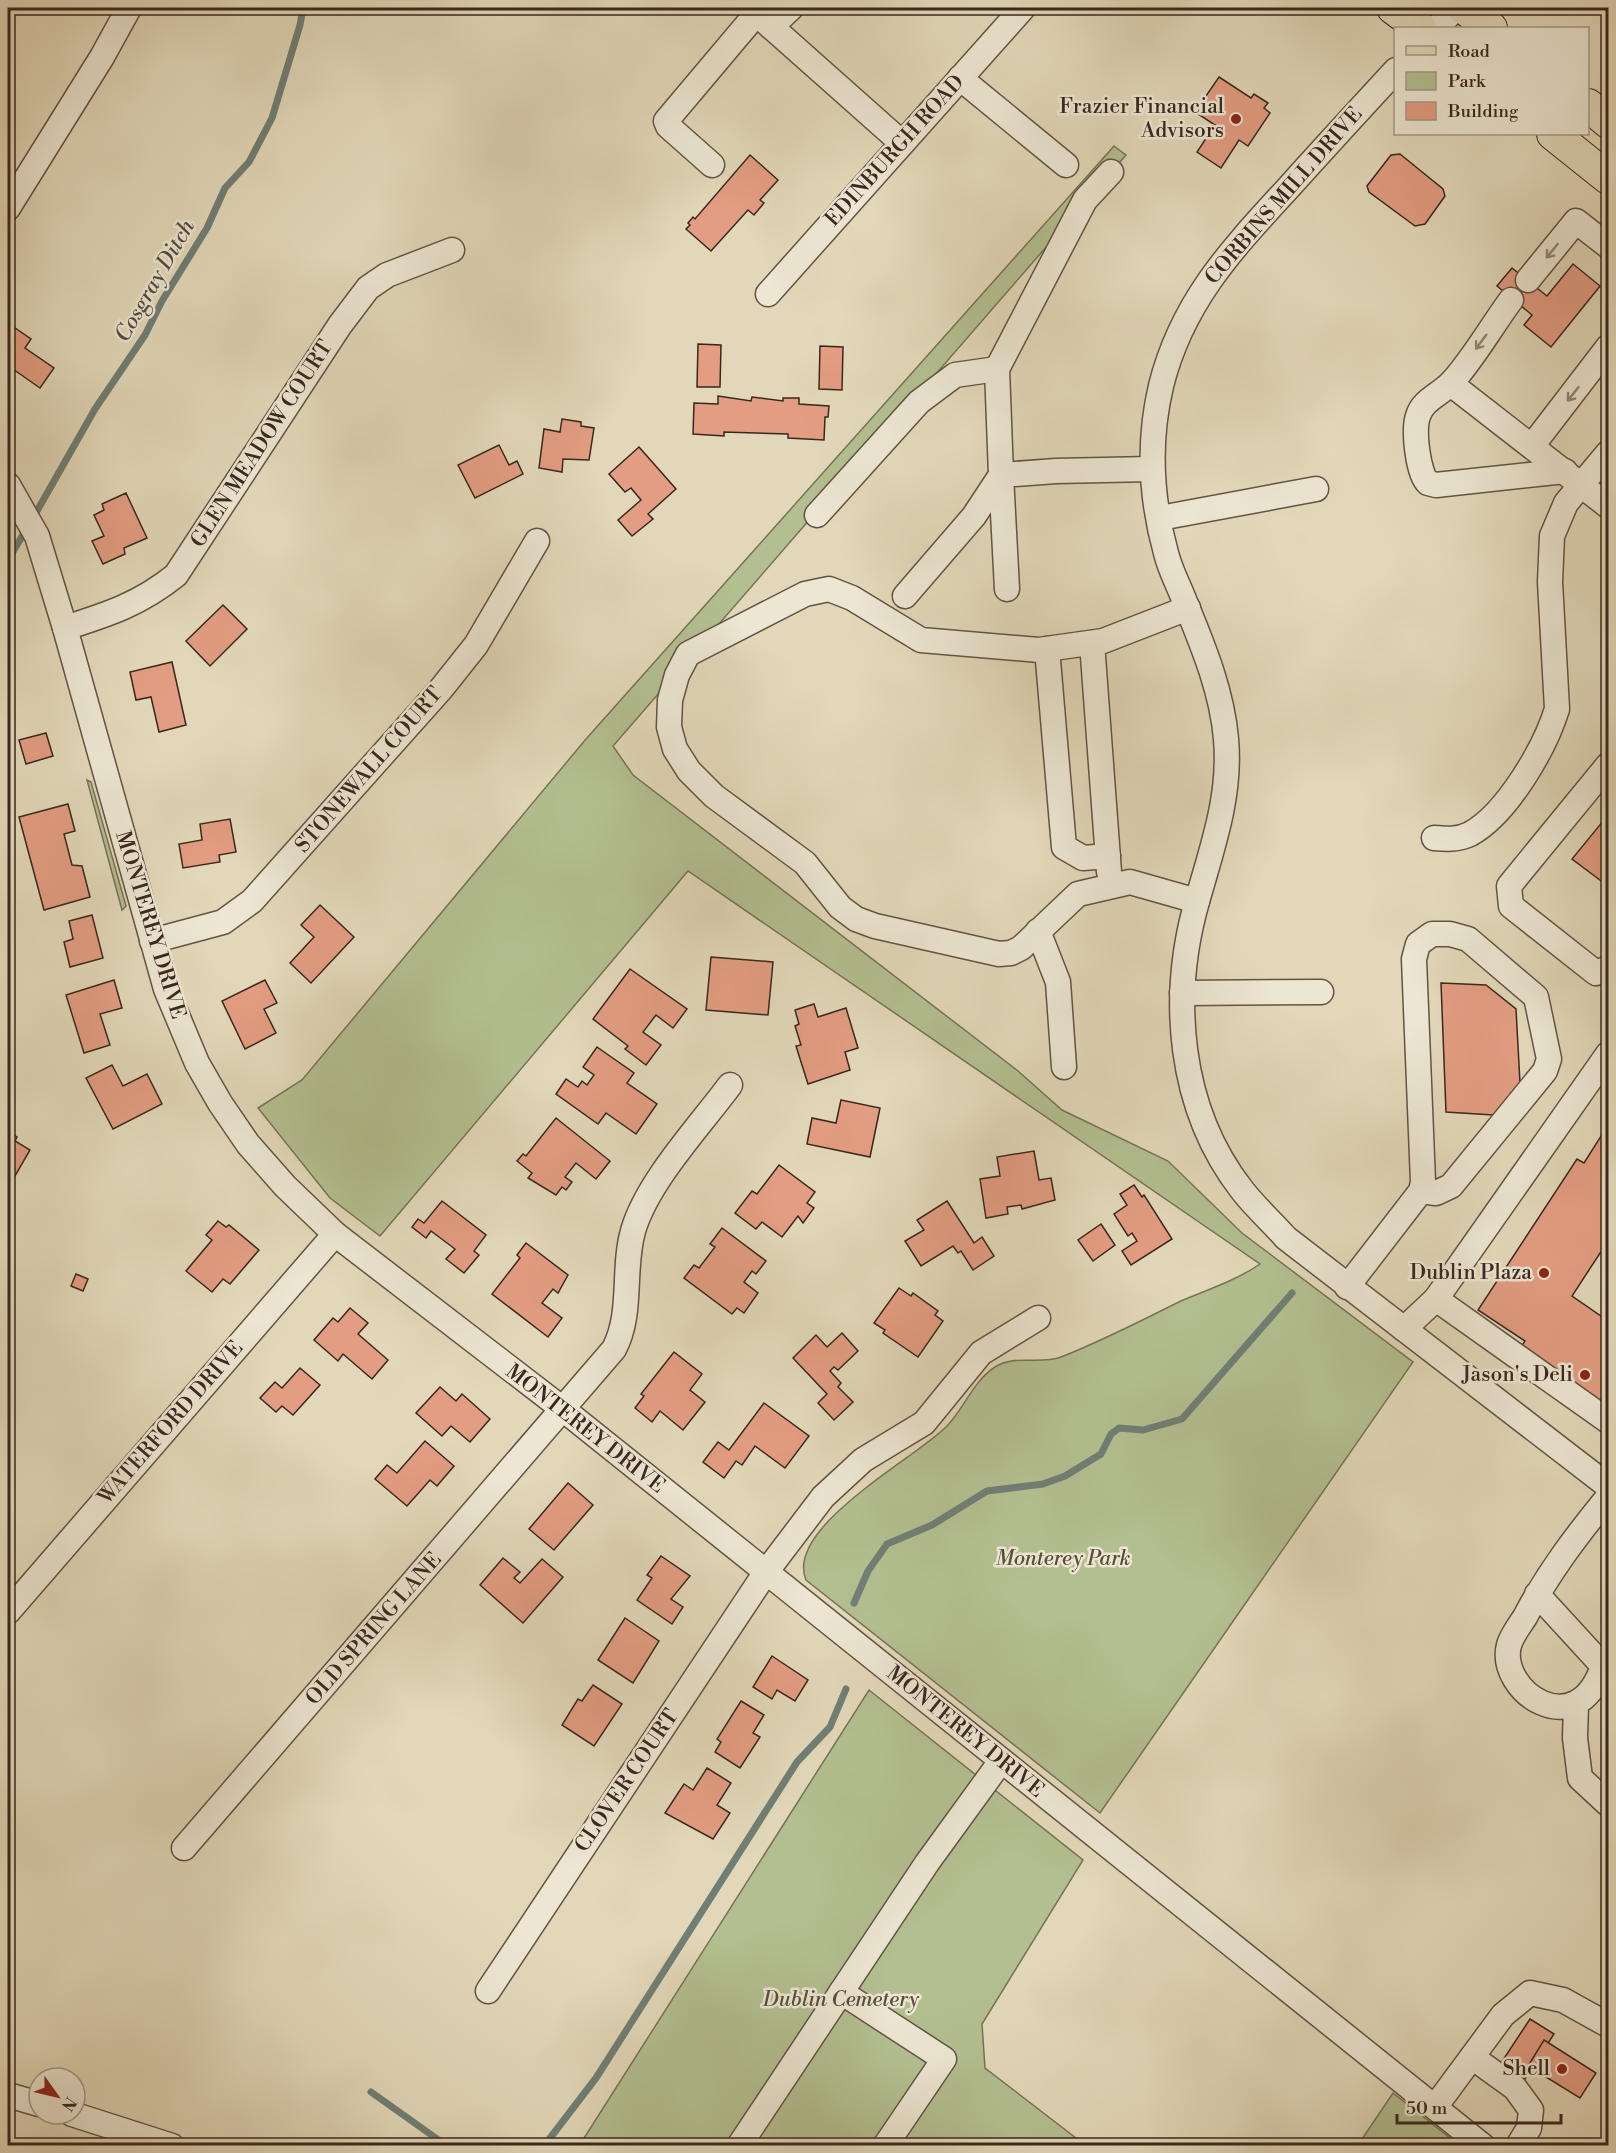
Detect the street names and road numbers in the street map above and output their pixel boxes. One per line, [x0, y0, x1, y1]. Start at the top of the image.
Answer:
street label: EDINBURGH ROAD [820, 70, 970, 232]
street label: CORBINS MILL DRIVE [1200, 102, 1368, 290]
street label: GLEN MEADOW COURT [185, 335, 339, 553]
street label: STONEWALL COURT [290, 682, 448, 858]
street label: MONTEREY DRIVE [109, 828, 191, 1022]
street label: WATERFORD DRIVE [92, 1336, 249, 1511]
street label: MONTEREY DRIVE [500, 1359, 670, 1499]
street label: OLD SPRING LANE [300, 1547, 448, 1711]
street label: MONTEREY DRIVE [881, 1661, 1049, 1803]
street label: CLOVER COURT [570, 1704, 685, 1858]

